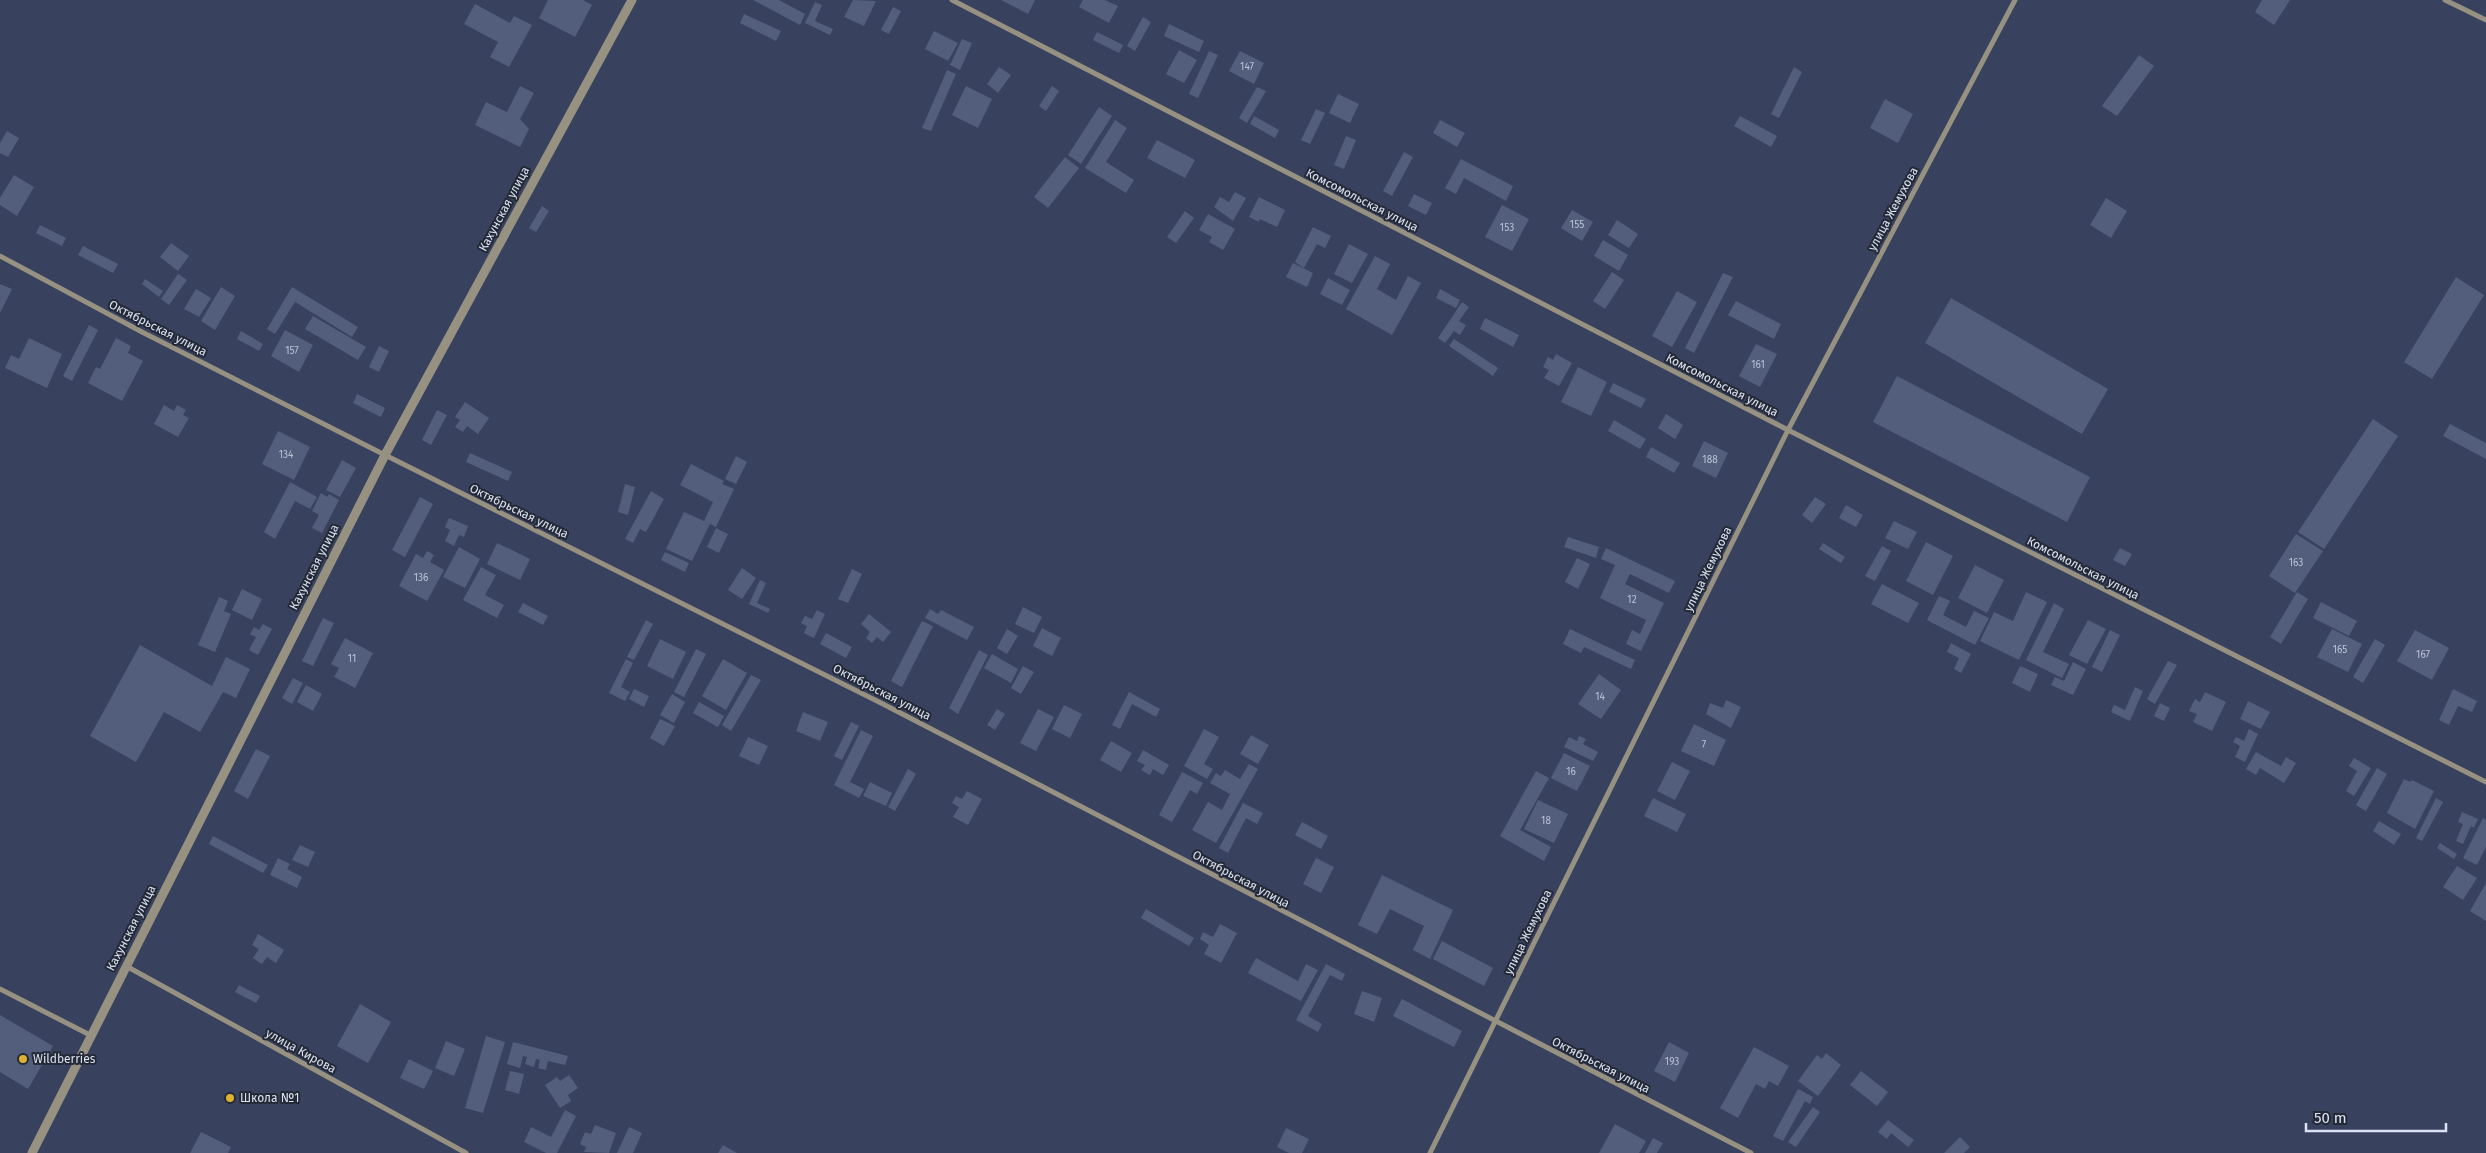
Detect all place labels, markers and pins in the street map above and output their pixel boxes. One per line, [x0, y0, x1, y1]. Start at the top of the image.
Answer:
place label: Wildberries [33, 1052, 96, 1066]
marker: Wildberries [17, 1053, 29, 1065]
place label: Школа №1 [240, 1091, 299, 1105]
marker: Школа №1 [224, 1092, 236, 1104]

